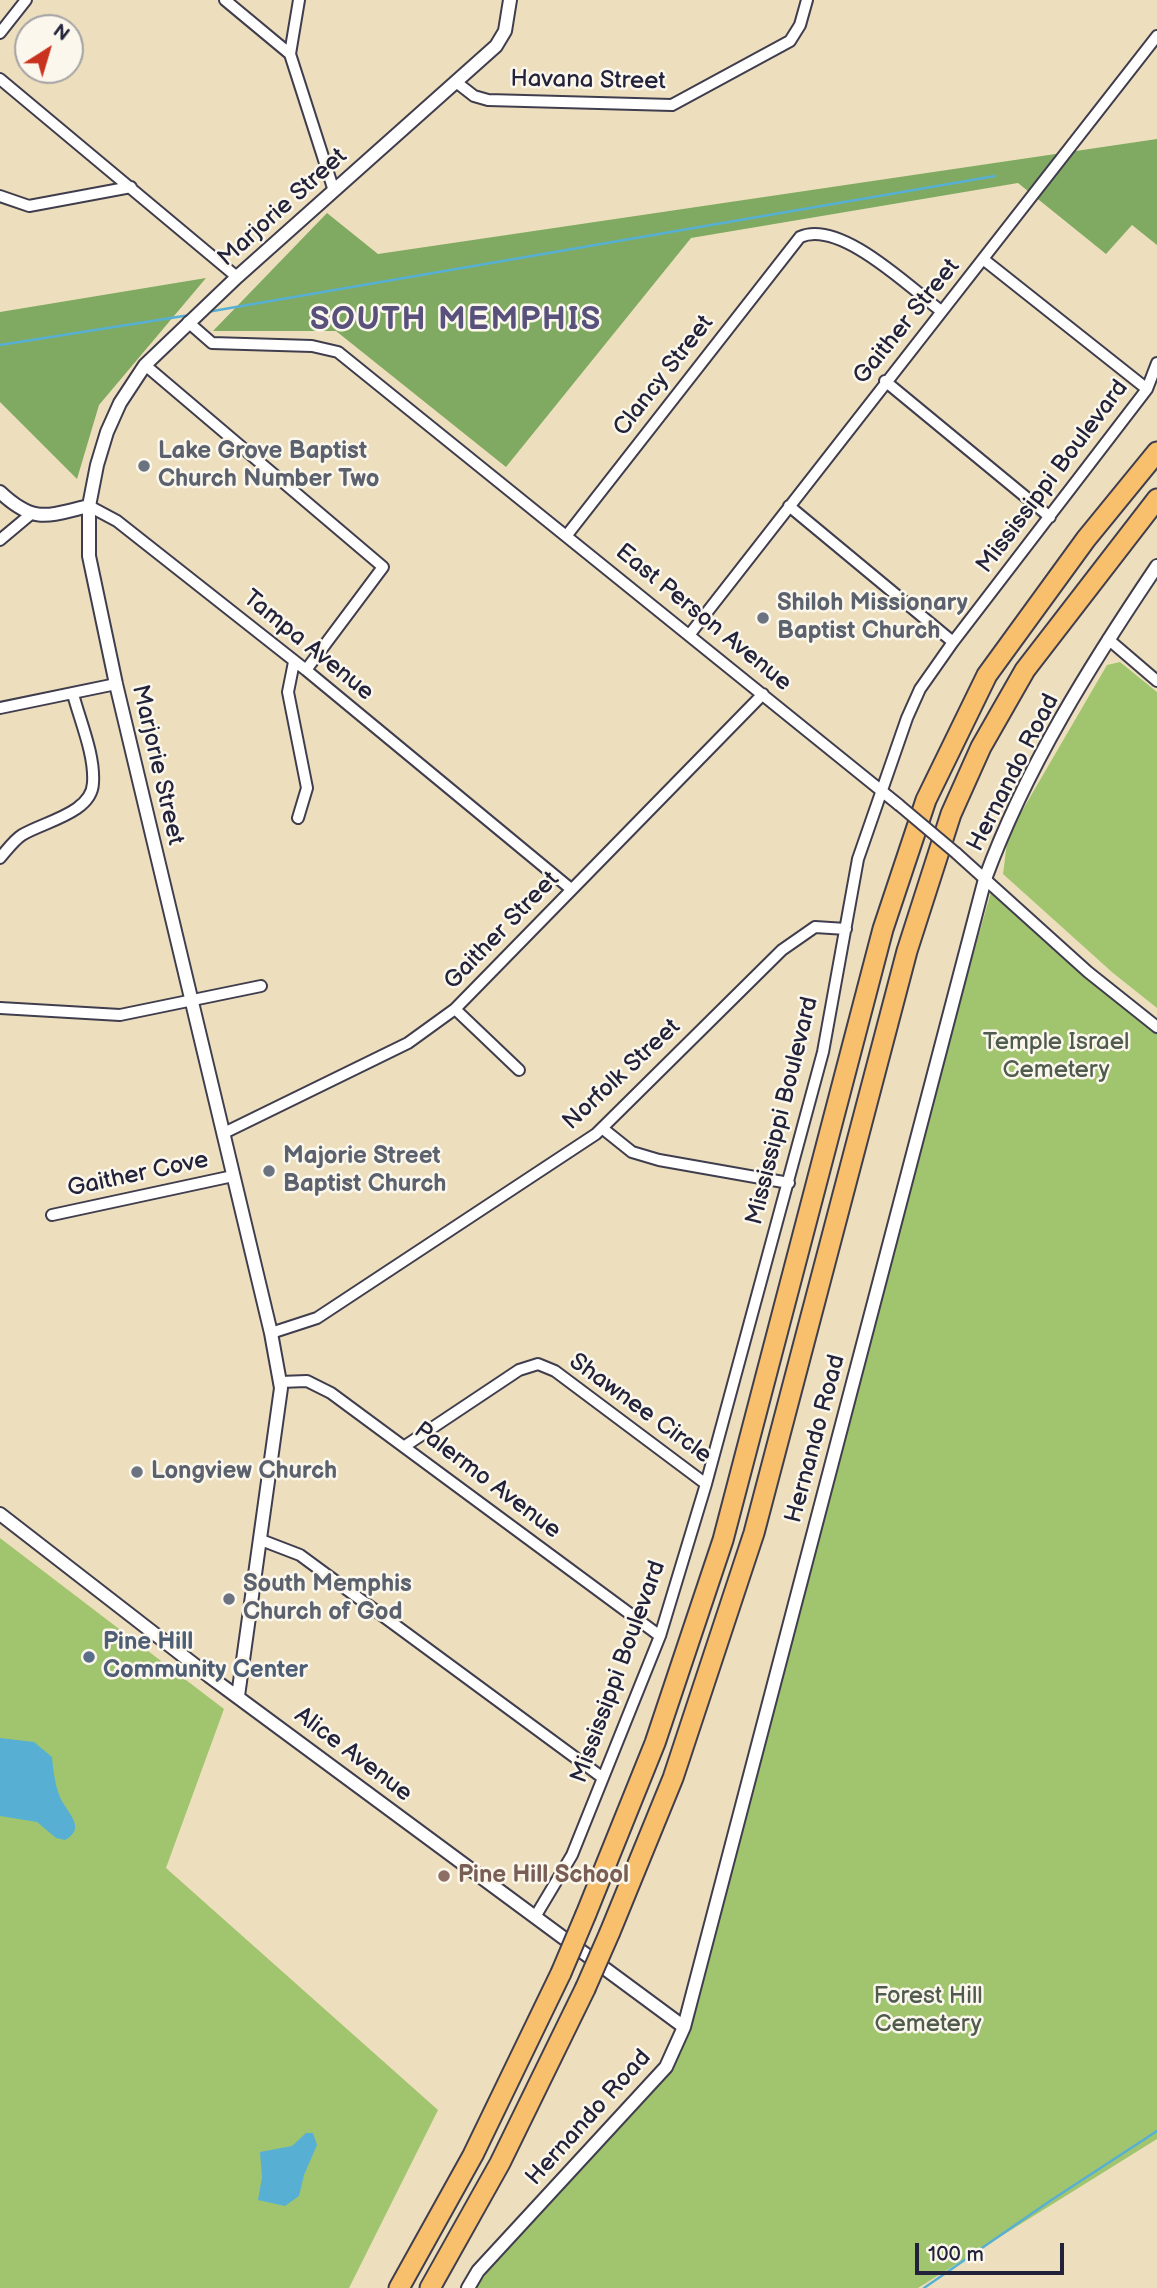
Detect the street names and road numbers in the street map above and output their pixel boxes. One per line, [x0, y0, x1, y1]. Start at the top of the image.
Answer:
street label: Havana Street [510, 65, 666, 97]
street label: Marjorie Street [213, 143, 353, 273]
street label: Gaither Street [848, 253, 966, 391]
street label: Clancy Street [608, 310, 720, 442]
street label: Mississippi Boulevard [971, 375, 1135, 579]
street label: East Person Avenue [609, 538, 797, 698]
street label: Tampa Avenue [237, 585, 379, 707]
street label: Marjorie Street [125, 682, 189, 848]
street label: Hernando Road [962, 689, 1066, 857]
street label: Gaither Street [438, 866, 566, 996]
street label: Mississippi Boulevard [741, 994, 825, 1228]
street label: Norfolk Street [557, 1013, 687, 1137]
street label: Gaither Cove [65, 1146, 211, 1204]
street label: Shawnee Circle [563, 1348, 717, 1470]
street label: Hernando Road [780, 1352, 852, 1526]
street label: Palermo Avenue [408, 1416, 566, 1546]
street label: Mississippi Boulevard [565, 1557, 673, 1787]
street label: Alice Avenue [289, 1701, 417, 1809]
street label: Hernando Road [520, 2044, 658, 2192]

